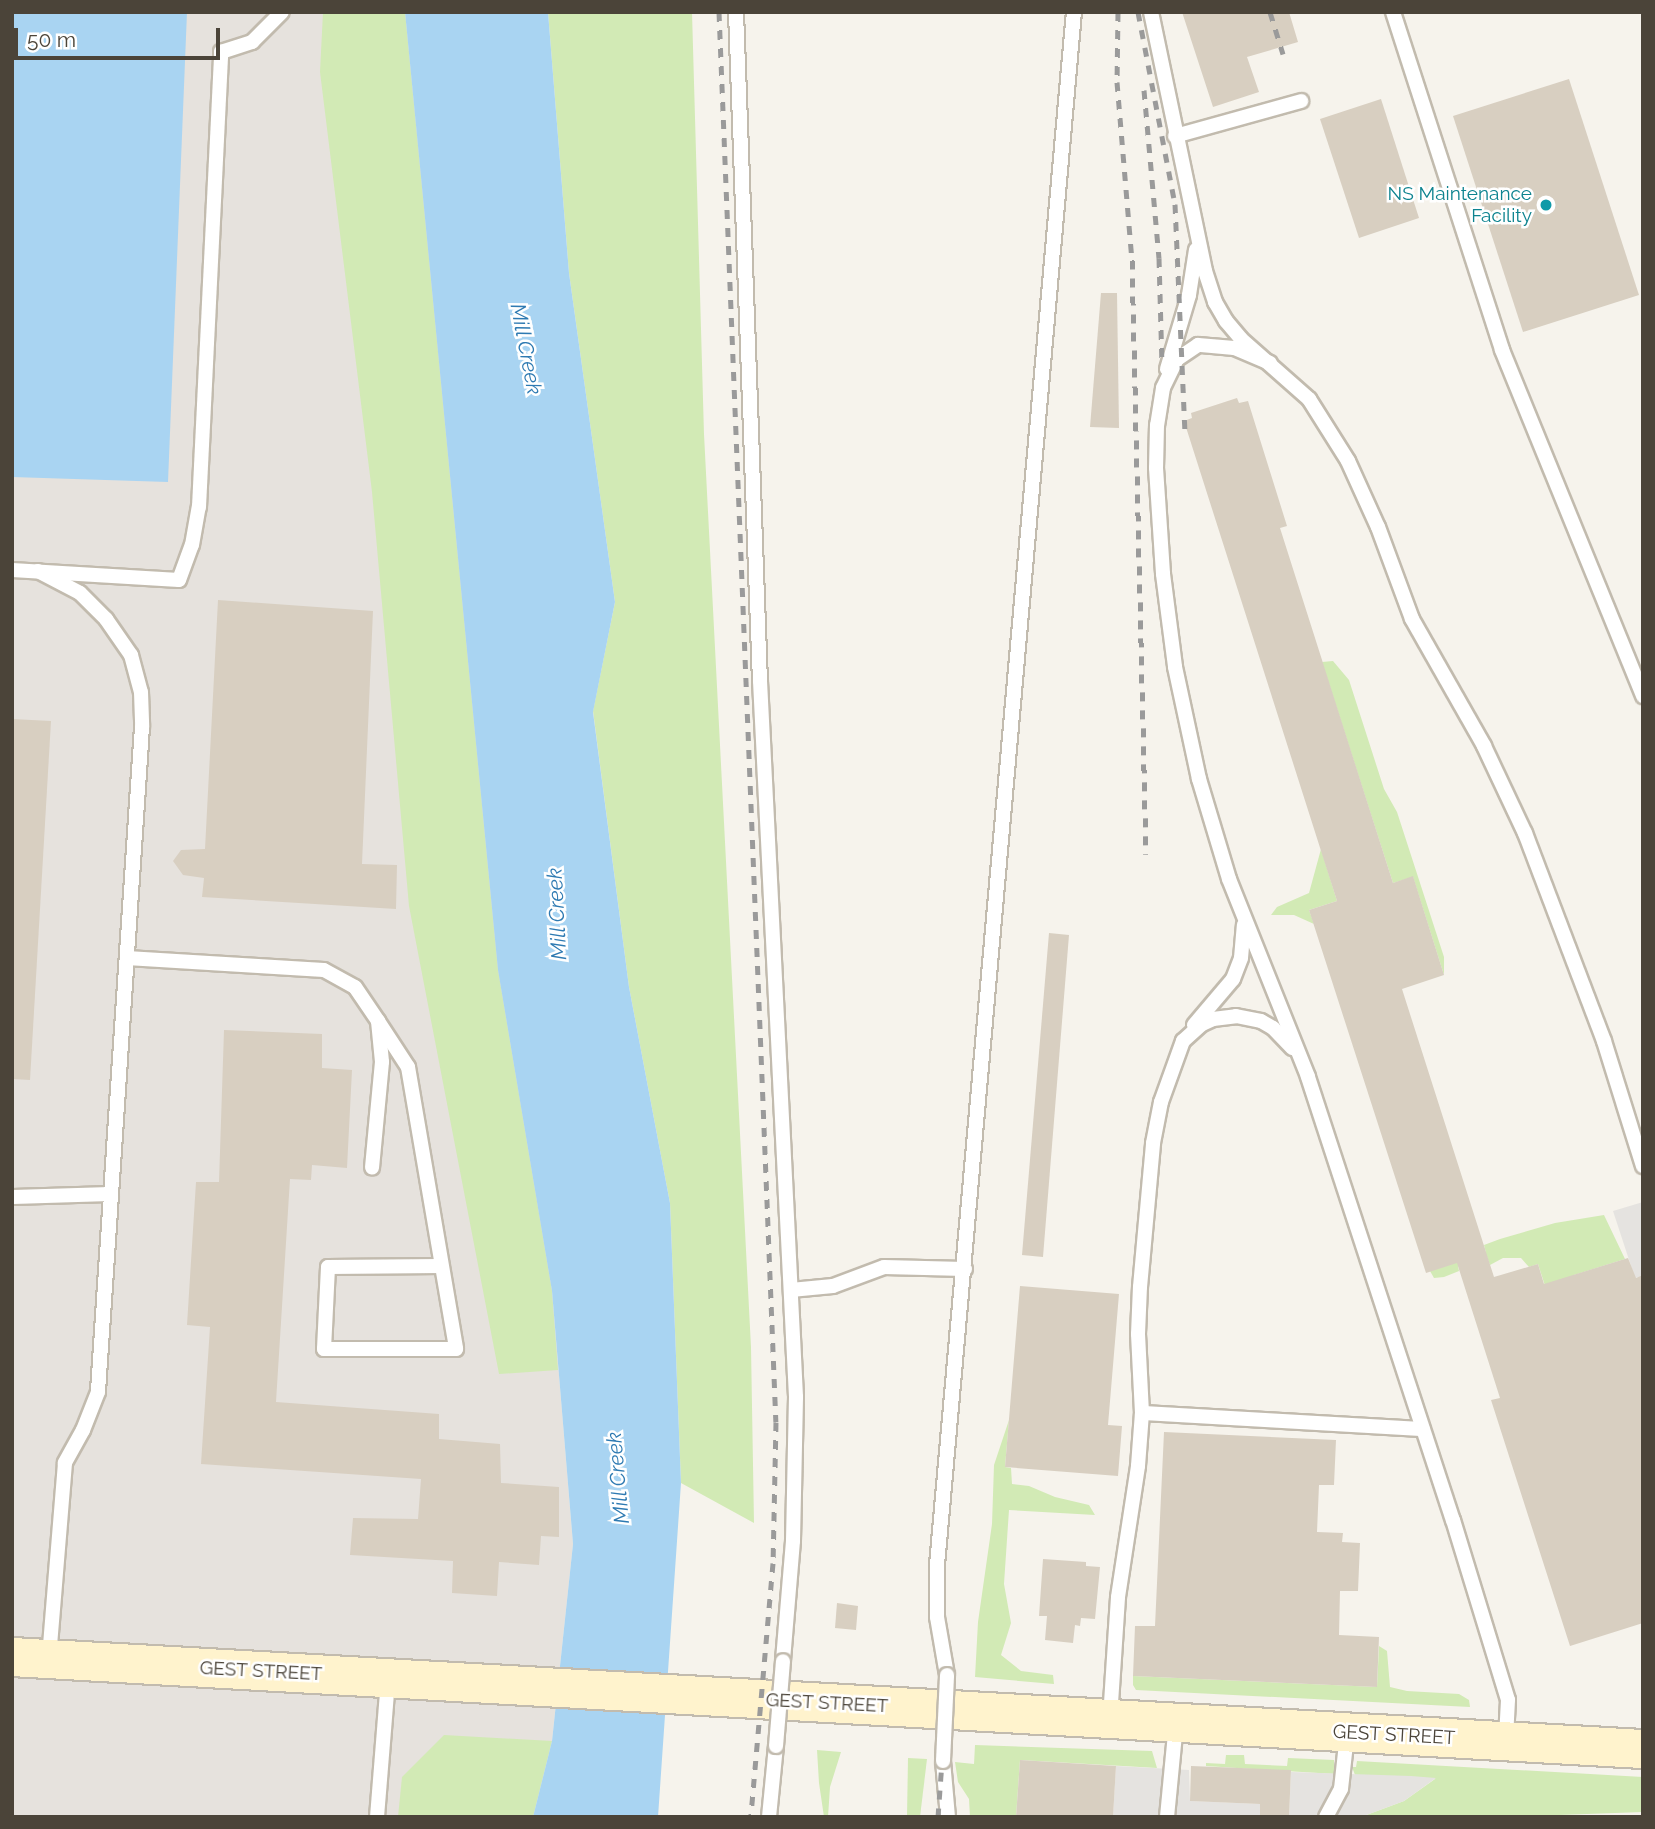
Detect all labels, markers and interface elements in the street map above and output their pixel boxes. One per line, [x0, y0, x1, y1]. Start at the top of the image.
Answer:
scale bar [18, 14, 224, 58]
text: 50 m [27, 27, 76, 52]
place label: NS Maintenance Facility [1388, 183, 1532, 227]
marker: NS Maintenance Facility [1538, 197, 1554, 213]
water label: Mill Creek [505, 301, 547, 397]
water label: Mill Creek [542, 867, 572, 961]
water label: Mill Creek [601, 1431, 635, 1525]
street label: GEST STREET [199, 1656, 323, 1686]
street label: GEST STREET [765, 1688, 889, 1718]
street label: GEST STREET [1332, 1720, 1456, 1750]

